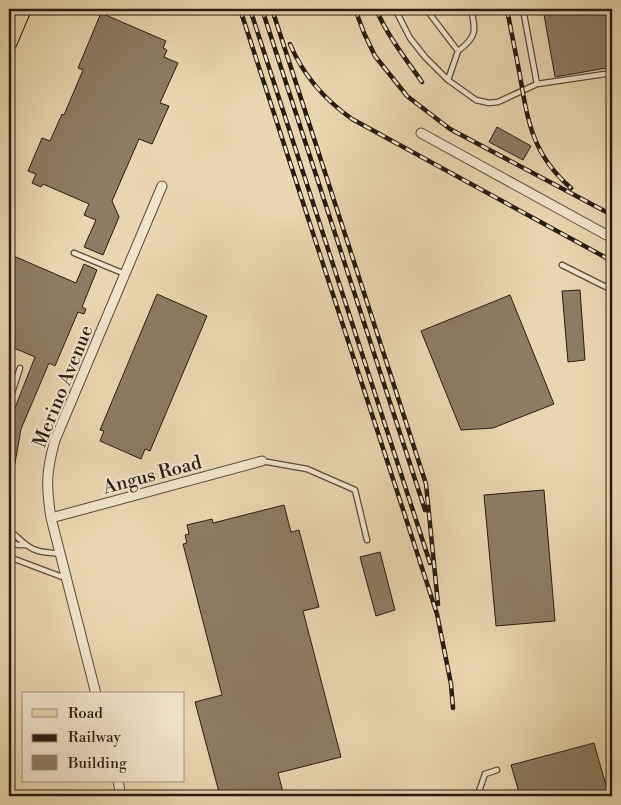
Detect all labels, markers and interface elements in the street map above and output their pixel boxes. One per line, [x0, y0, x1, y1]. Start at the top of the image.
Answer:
street label: Merino Avenue [27, 322, 98, 451]
street label: Angus Road [99, 450, 205, 500]
legend [22, 692, 185, 782]
text: Road [68, 704, 103, 723]
text: Railway [68, 728, 122, 747]
text: Building [67, 754, 127, 773]

